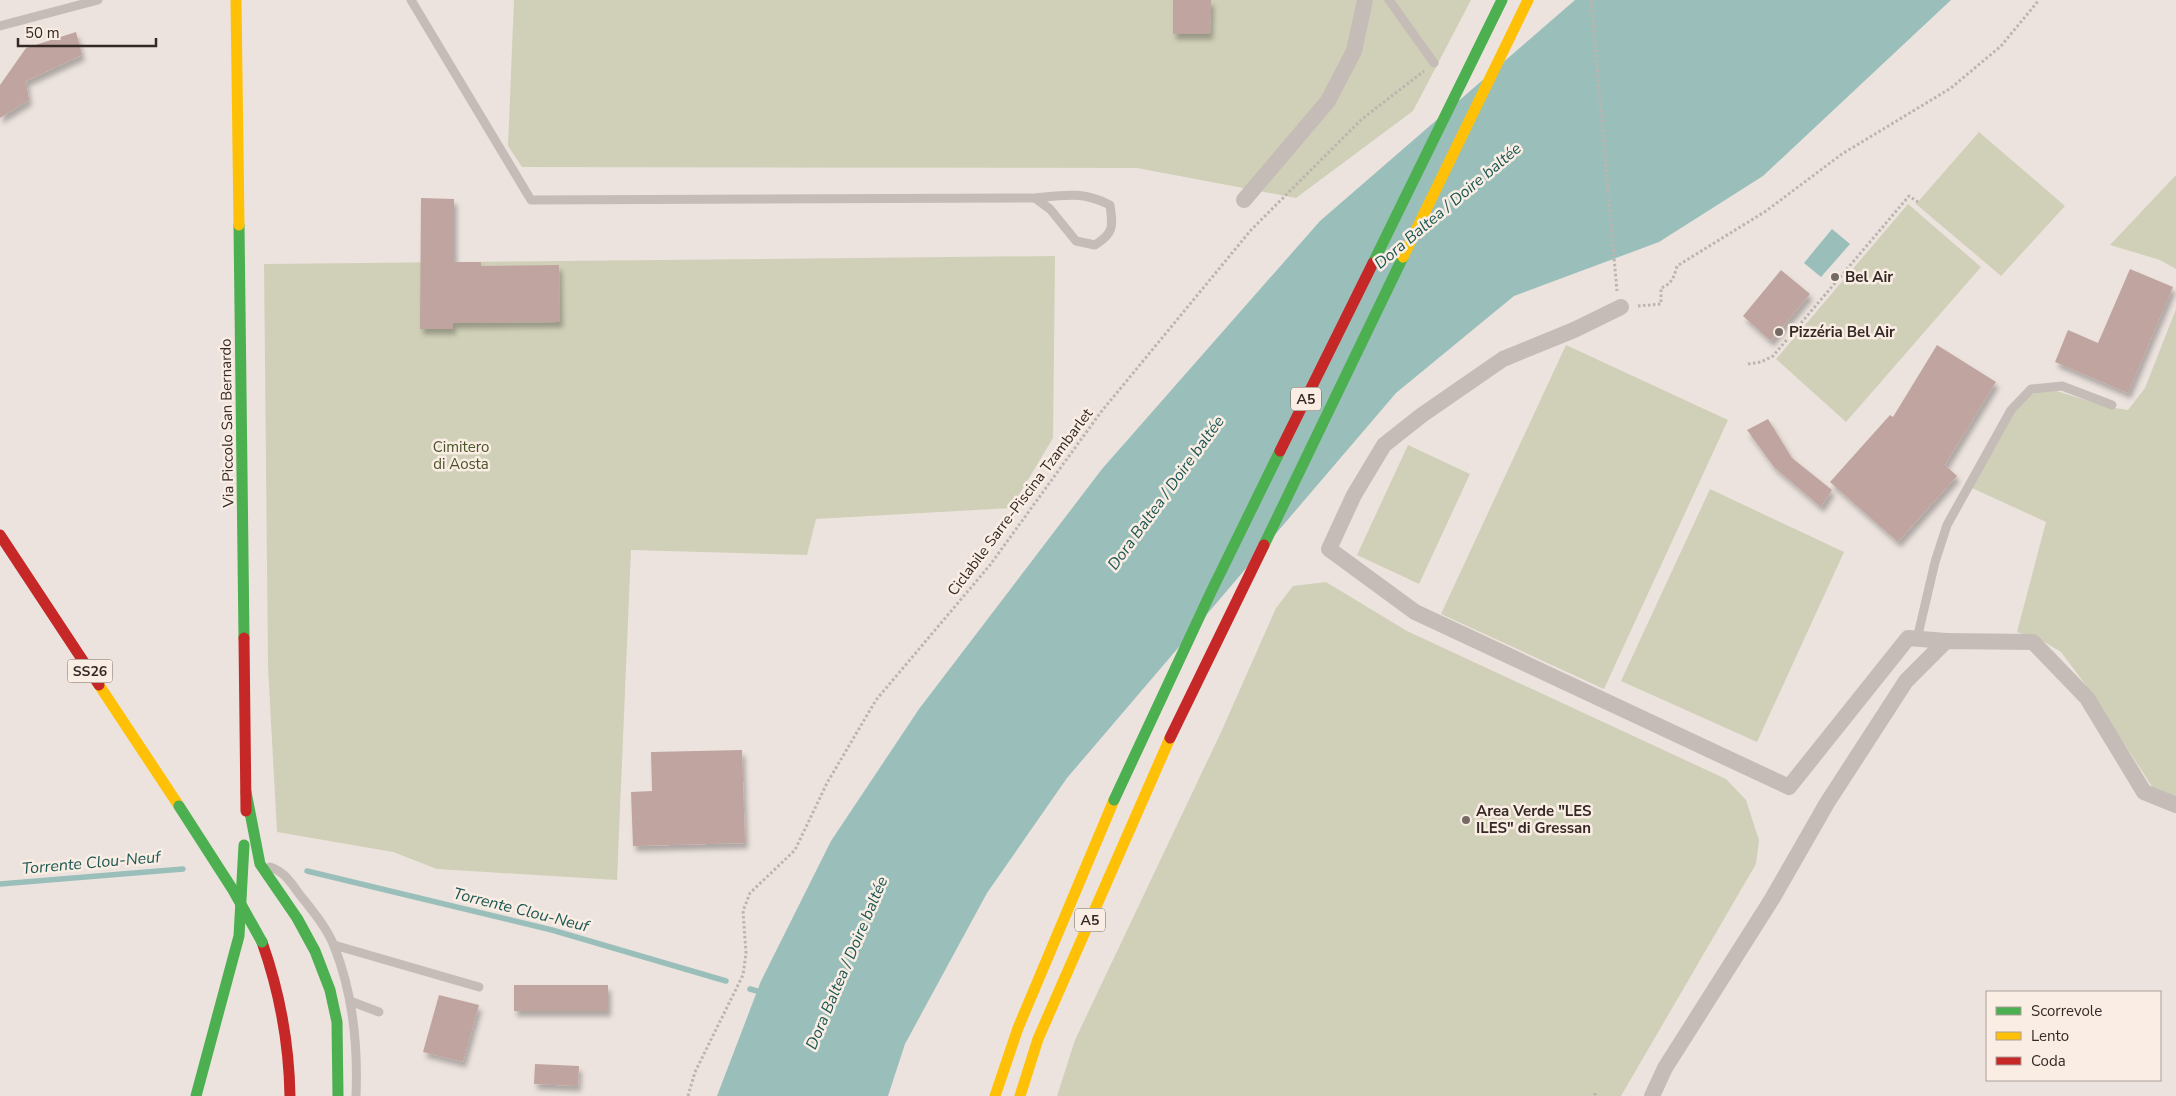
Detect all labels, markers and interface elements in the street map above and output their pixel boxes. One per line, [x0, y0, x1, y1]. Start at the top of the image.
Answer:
scale bar [18, 15, 155, 47]
text: 50 m [25, 23, 60, 43]
water label: Dora Baltea / Doire baltée [1370, 138, 1527, 274]
place label: Bel Air [1845, 267, 1893, 287]
marker: Bel Air [1829, 271, 1841, 283]
place label: Pizzéria Bel Air [1789, 322, 1895, 342]
marker: Pizzéria Bel Air [1773, 326, 1785, 338]
street label: Via Piccolo San Bernardo [216, 338, 238, 509]
road number: A5 [1291, 388, 1321, 410]
street label: Ciclabile Sarre-Piscina Tzambarlet [943, 404, 1098, 600]
water label: Dora Baltea / Doire baltée [1102, 411, 1230, 575]
park label: Cimitero di Aosta [433, 437, 489, 474]
road number: SS26 [68, 659, 112, 682]
place label: Area Verde "LES ILES" di Gressan [1476, 801, 1592, 838]
marker: Area Verde "LES ILES" di Gressan [1460, 814, 1472, 826]
water label: Torrente Clou-Neuf [21, 846, 163, 880]
water label: Dora Baltea / Doire baltée [801, 873, 894, 1053]
water label: Torrente Clou-Neuf [451, 882, 593, 938]
road number: A5 [1075, 908, 1105, 932]
legend [1986, 991, 2161, 1081]
text: Scorrevole [2031, 1001, 2102, 1021]
text: Lento [2031, 1026, 2069, 1046]
text: Coda [2031, 1051, 2066, 1071]

